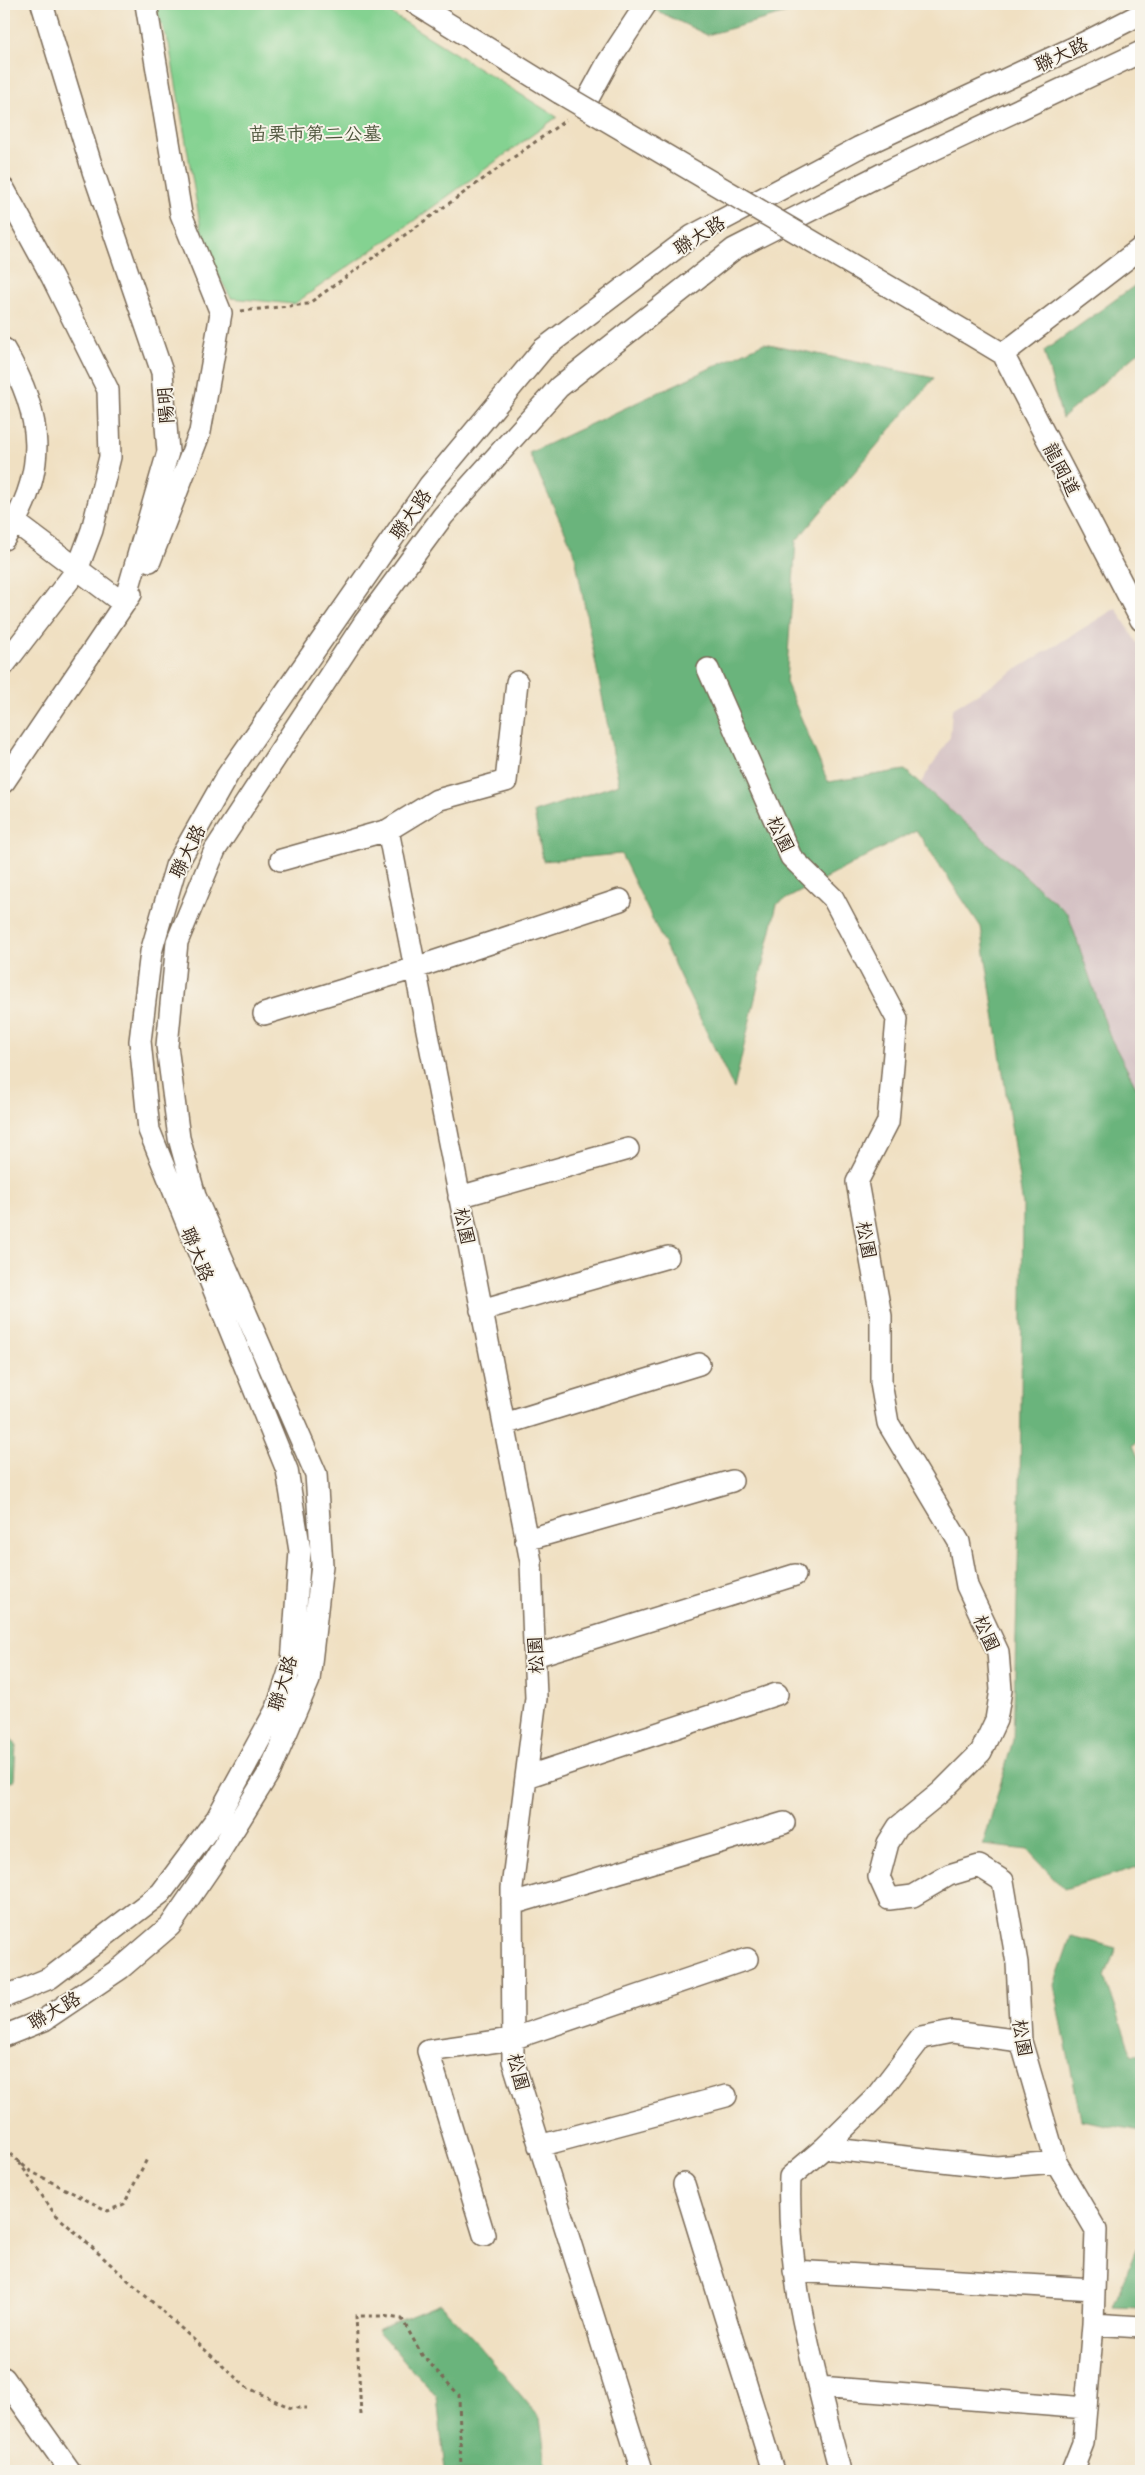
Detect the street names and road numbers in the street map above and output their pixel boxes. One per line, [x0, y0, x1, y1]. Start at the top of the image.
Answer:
street label: 聯大路 [1031, 32, 1093, 79]
street label: 聯大路 [669, 211, 731, 262]
street label: 陽明 [153, 385, 180, 425]
street label: 龍岡道 [1036, 439, 1085, 501]
street label: 聯大路 [385, 484, 438, 545]
street label: 松園 [760, 812, 799, 857]
street label: 聯大路 [165, 821, 212, 883]
street label: 松園 [448, 1205, 479, 1247]
street label: 松園 [850, 1219, 881, 1261]
street label: 聯大路 [174, 1223, 219, 1286]
street label: 松園 [967, 1611, 1005, 1656]
street label: 松園 [523, 1636, 550, 1674]
street label: 聯大路 [263, 1653, 304, 1714]
street label: 聯大路 [24, 1986, 86, 2036]
street label: 松園 [1006, 2018, 1037, 2059]
street label: 松園 [501, 2051, 534, 2094]

